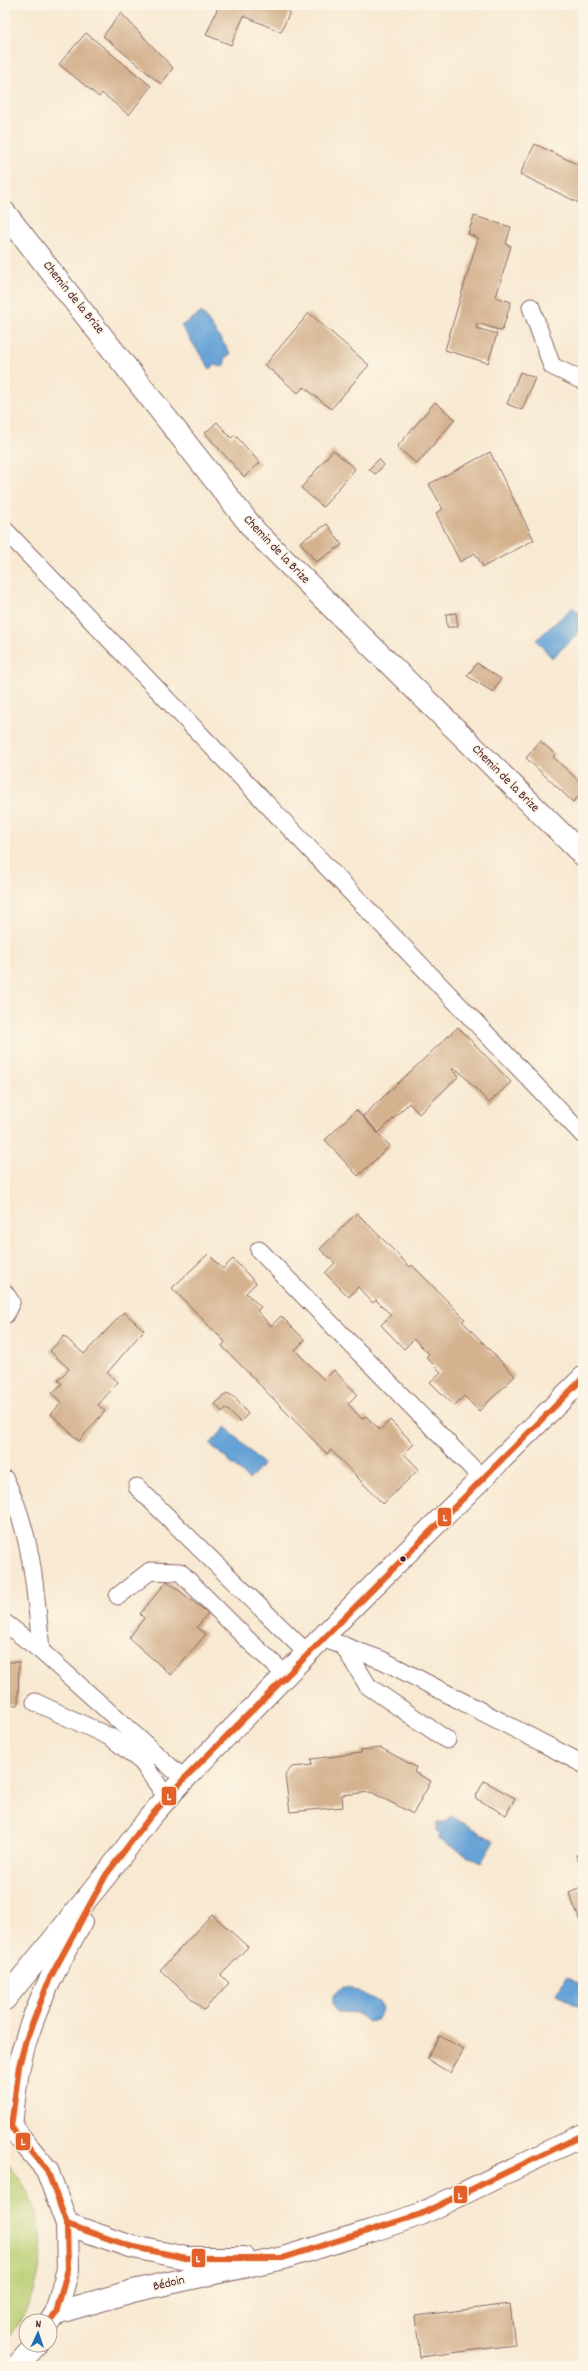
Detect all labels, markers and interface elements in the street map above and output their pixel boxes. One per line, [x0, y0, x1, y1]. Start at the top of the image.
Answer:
street label: Chemin de la Brize [37, 257, 109, 339]
street label: Chemin de la Brize [238, 511, 314, 589]
street label: Chemin de la Brize [467, 741, 544, 818]
line badge: L [437, 1507, 452, 1527]
text: L [443, 1511, 448, 1527]
unlabelled marker [398, 1554, 408, 1564]
line badge: L [161, 1786, 177, 1806]
text: L [167, 1790, 172, 1806]
line badge: L [15, 2132, 31, 2151]
text: L [21, 2135, 26, 2151]
line badge: L [453, 2185, 468, 2204]
text: L [458, 2189, 463, 2205]
line badge: L [191, 2248, 206, 2268]
text: L [196, 2252, 201, 2268]
street label: Bédoin [151, 2271, 187, 2297]
north arrow [18, 2313, 58, 2353]
text: N [35, 2317, 42, 2333]

